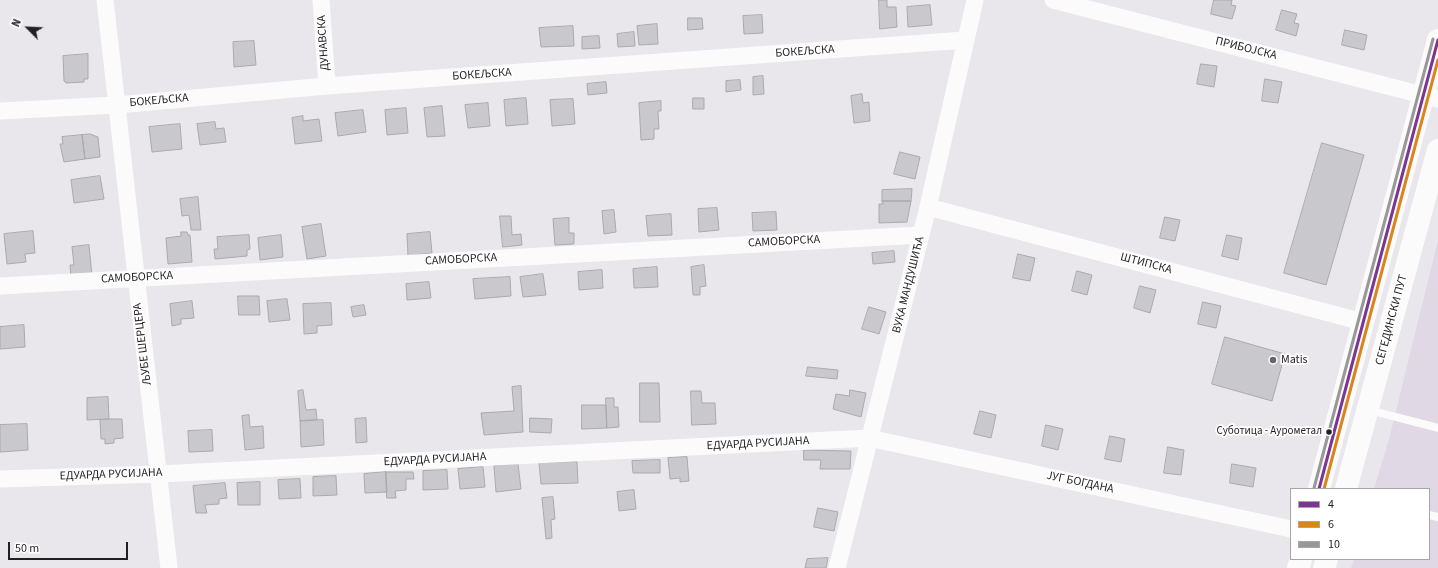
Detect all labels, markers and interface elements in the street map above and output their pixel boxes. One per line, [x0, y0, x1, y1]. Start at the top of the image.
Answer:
north arrow [8, 8, 48, 48]
street label: ДУНАВСКА [315, 15, 333, 71]
text: N [8, 17, 25, 29]
street label: ПРИБОЈСКА [1214, 34, 1278, 64]
street label: БОКЕЉСКА [775, 43, 835, 61]
street label: БОКЕЉСКА [452, 66, 512, 84]
street label: БОКЕЉСКА [129, 91, 189, 111]
street label: САМОБОРСКА [748, 233, 820, 251]
street label: ВУКА МАНДУШИЋА [890, 235, 928, 335]
street label: ШТИПСКА [1119, 250, 1173, 278]
street label: САМОБОРСКА [425, 251, 497, 269]
street label: САМОБОРСКА [101, 269, 173, 287]
street label: СЕГЕДИНСКИ ПУТ [1373, 273, 1411, 367]
street label: ЉУБЕ ШЕРЦЕРА [131, 302, 155, 386]
place label: Matis [1281, 353, 1308, 367]
marker: Matis [1268, 355, 1278, 365]
place label: Суботица - Аурометал [1217, 425, 1322, 439]
marker: Суботица - Аурометал [1324, 427, 1334, 437]
street label: ЕДУАРДА РУСИЈАНА [706, 434, 810, 454]
street label: ЕДУАРДА РУСИЈАНА [383, 450, 487, 470]
street label: ЕДУАРДА РУСИЈАНА [59, 466, 163, 484]
street label: ЈУГ БОГДАНА [1045, 469, 1115, 497]
legend [1290, 488, 1430, 560]
text: 4 [1328, 496, 1334, 513]
text: 6 [1328, 516, 1334, 533]
scale bar [10, 534, 130, 560]
text: 10 [1328, 536, 1340, 553]
text: 50 m [15, 540, 39, 557]

